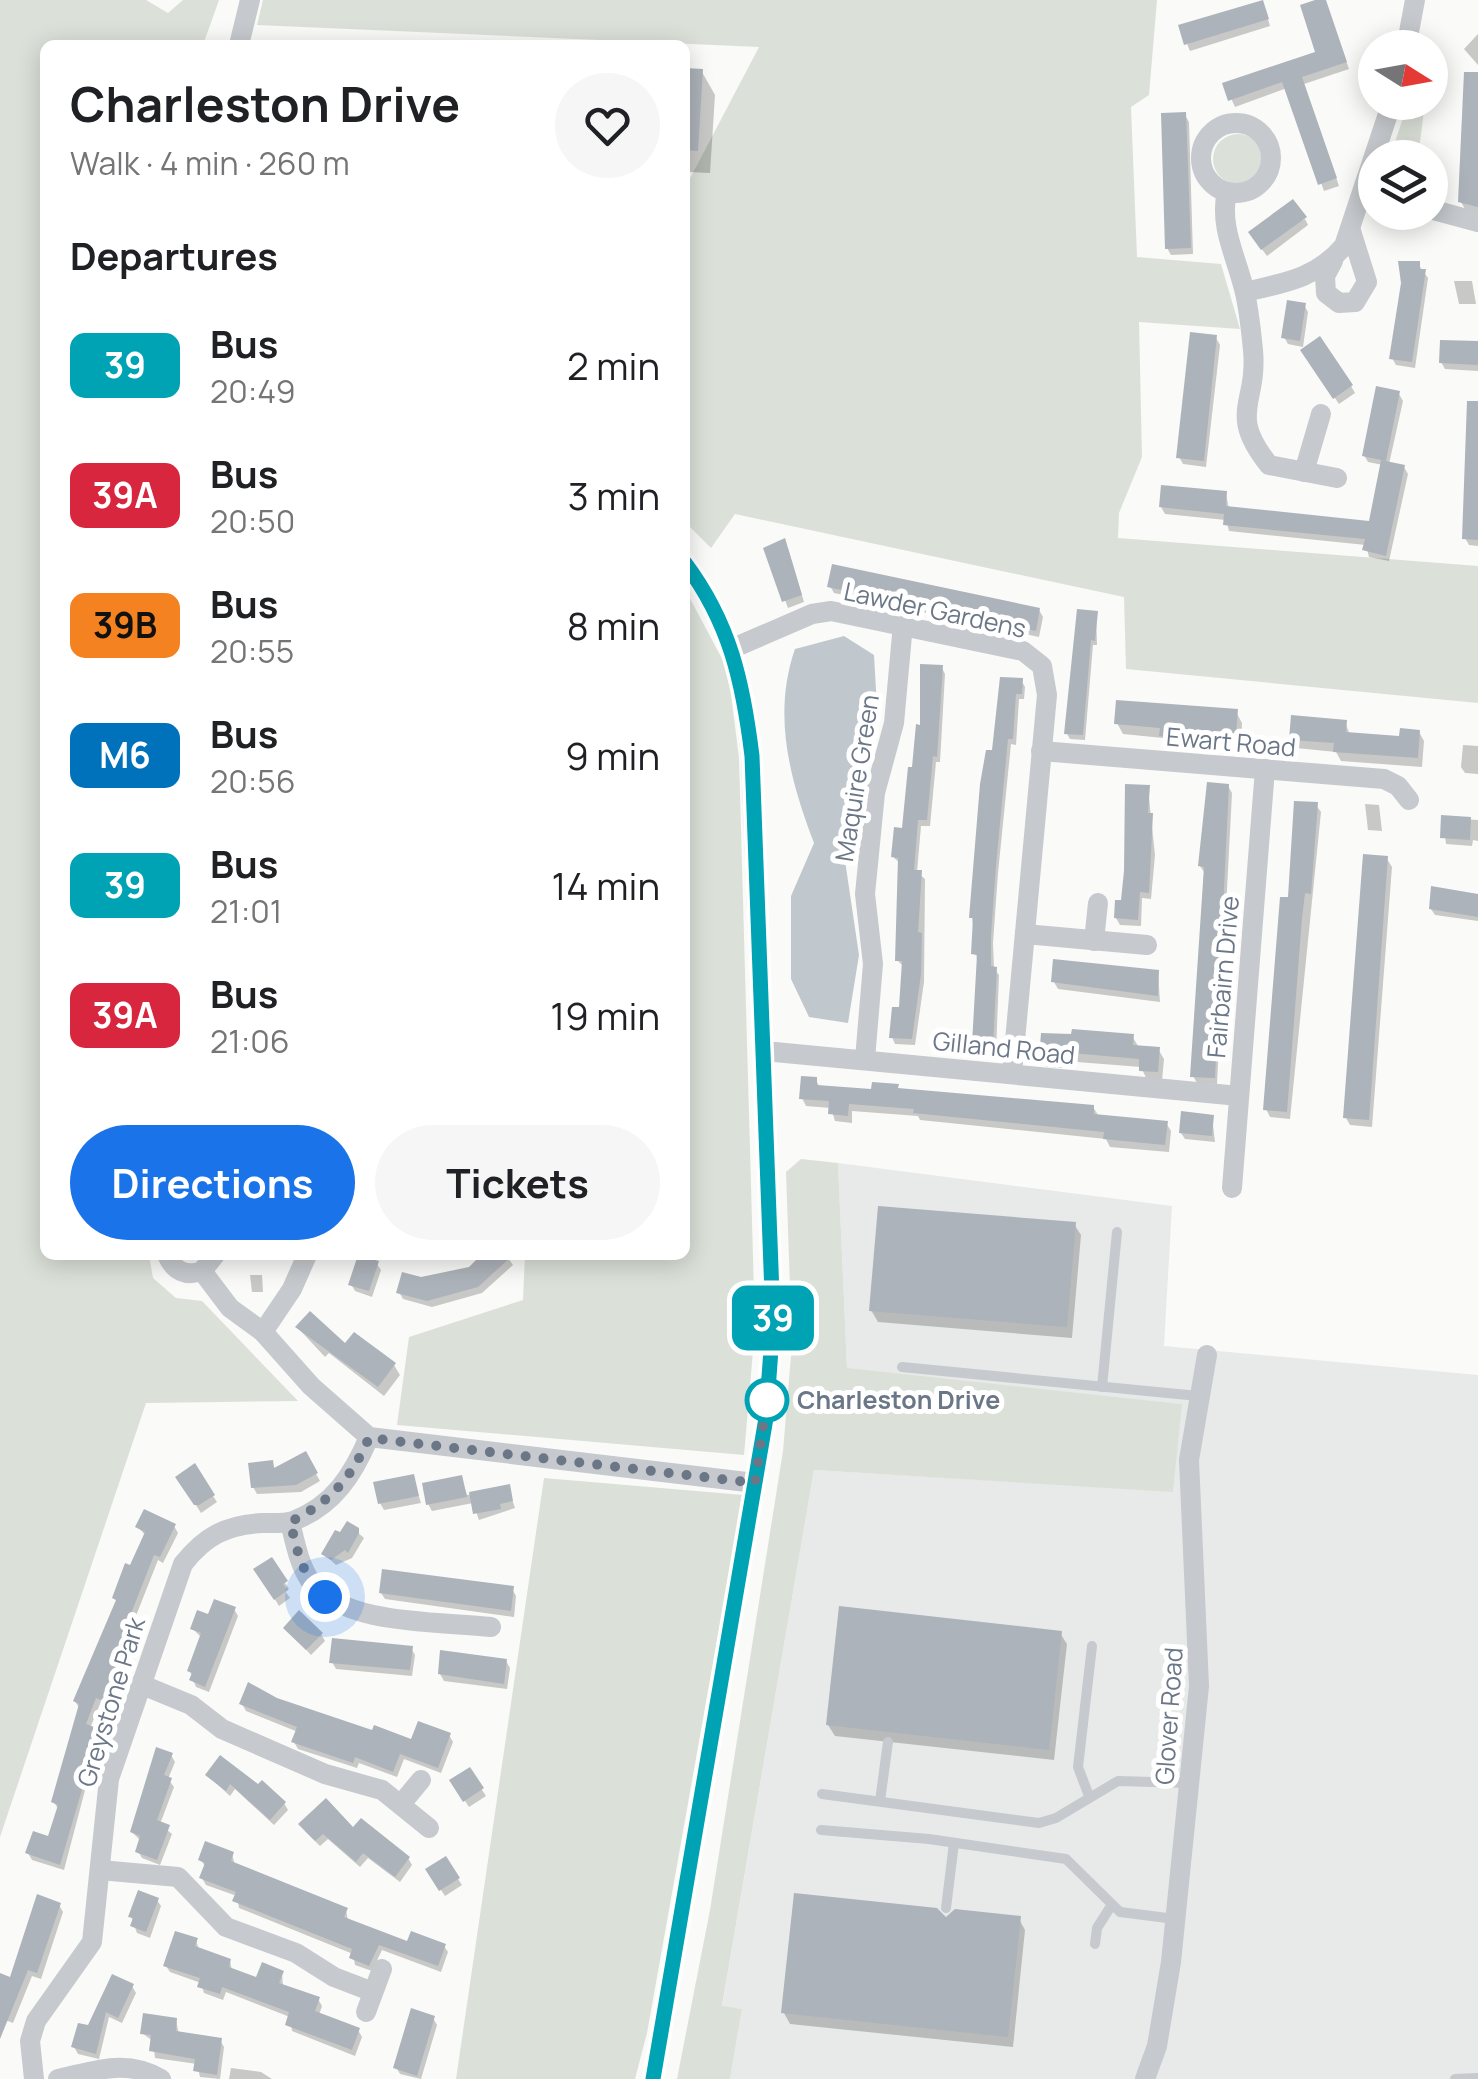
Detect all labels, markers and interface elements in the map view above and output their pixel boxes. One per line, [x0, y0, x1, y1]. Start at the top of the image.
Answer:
north arrow [1358, 30, 1448, 120]
map controls [1358, 30, 1448, 230]
text: Charleston Drive [70, 71, 460, 136]
button: heart [555, 73, 660, 178]
button: layers [1358, 140, 1448, 230]
text: Walk · 4 min · 260 m [70, 141, 350, 185]
text: Departures [70, 229, 278, 281]
text: Bus [210, 317, 278, 369]
text: 2 min [567, 339, 660, 391]
text: 39 [104, 341, 146, 389]
text: 20:49 [210, 369, 296, 413]
text: Bus [210, 447, 278, 499]
text: 3 min [568, 469, 660, 521]
text: 39A [92, 471, 158, 519]
text: 20:50 [210, 499, 295, 543]
street label: Lawder Gardens [841, 573, 1030, 646]
text: Bus [210, 577, 278, 629]
text: 8 min [567, 599, 660, 651]
text: 39B [93, 601, 157, 649]
text: 20:55 [210, 629, 294, 673]
street label: Maquire Green [826, 692, 887, 864]
text: Bus [210, 707, 278, 759]
street label: Ewart Road [1165, 718, 1297, 765]
text: 9 min [565, 729, 660, 781]
text: M6 [99, 731, 151, 779]
text: 20:56 [210, 759, 296, 803]
text: Bus [210, 837, 278, 889]
text: 14 min [552, 859, 660, 911]
text: 39 [104, 861, 146, 909]
text: 21:01 [210, 889, 282, 933]
street label: Fairbairn Drive [1198, 894, 1247, 1060]
text: Bus [210, 967, 278, 1019]
text: 19 min [550, 989, 660, 1041]
text: 39A [92, 991, 158, 1039]
text: 21:06 [210, 1019, 290, 1063]
street label: Gilland Road [931, 1023, 1077, 1072]
button: Directions [70, 1125, 355, 1240]
button: Tickets [375, 1125, 660, 1240]
line badge: 39 [728, 1286, 818, 1350]
text: 39 [752, 1294, 794, 1342]
marker: Charleston Drive [746, 1379, 788, 1421]
place label: Charleston Drive [797, 1382, 1000, 1417]
your location [300, 1572, 350, 1622]
street label: Greystone Park [68, 1612, 153, 1791]
street label: Glover Road [1146, 1646, 1191, 1786]

